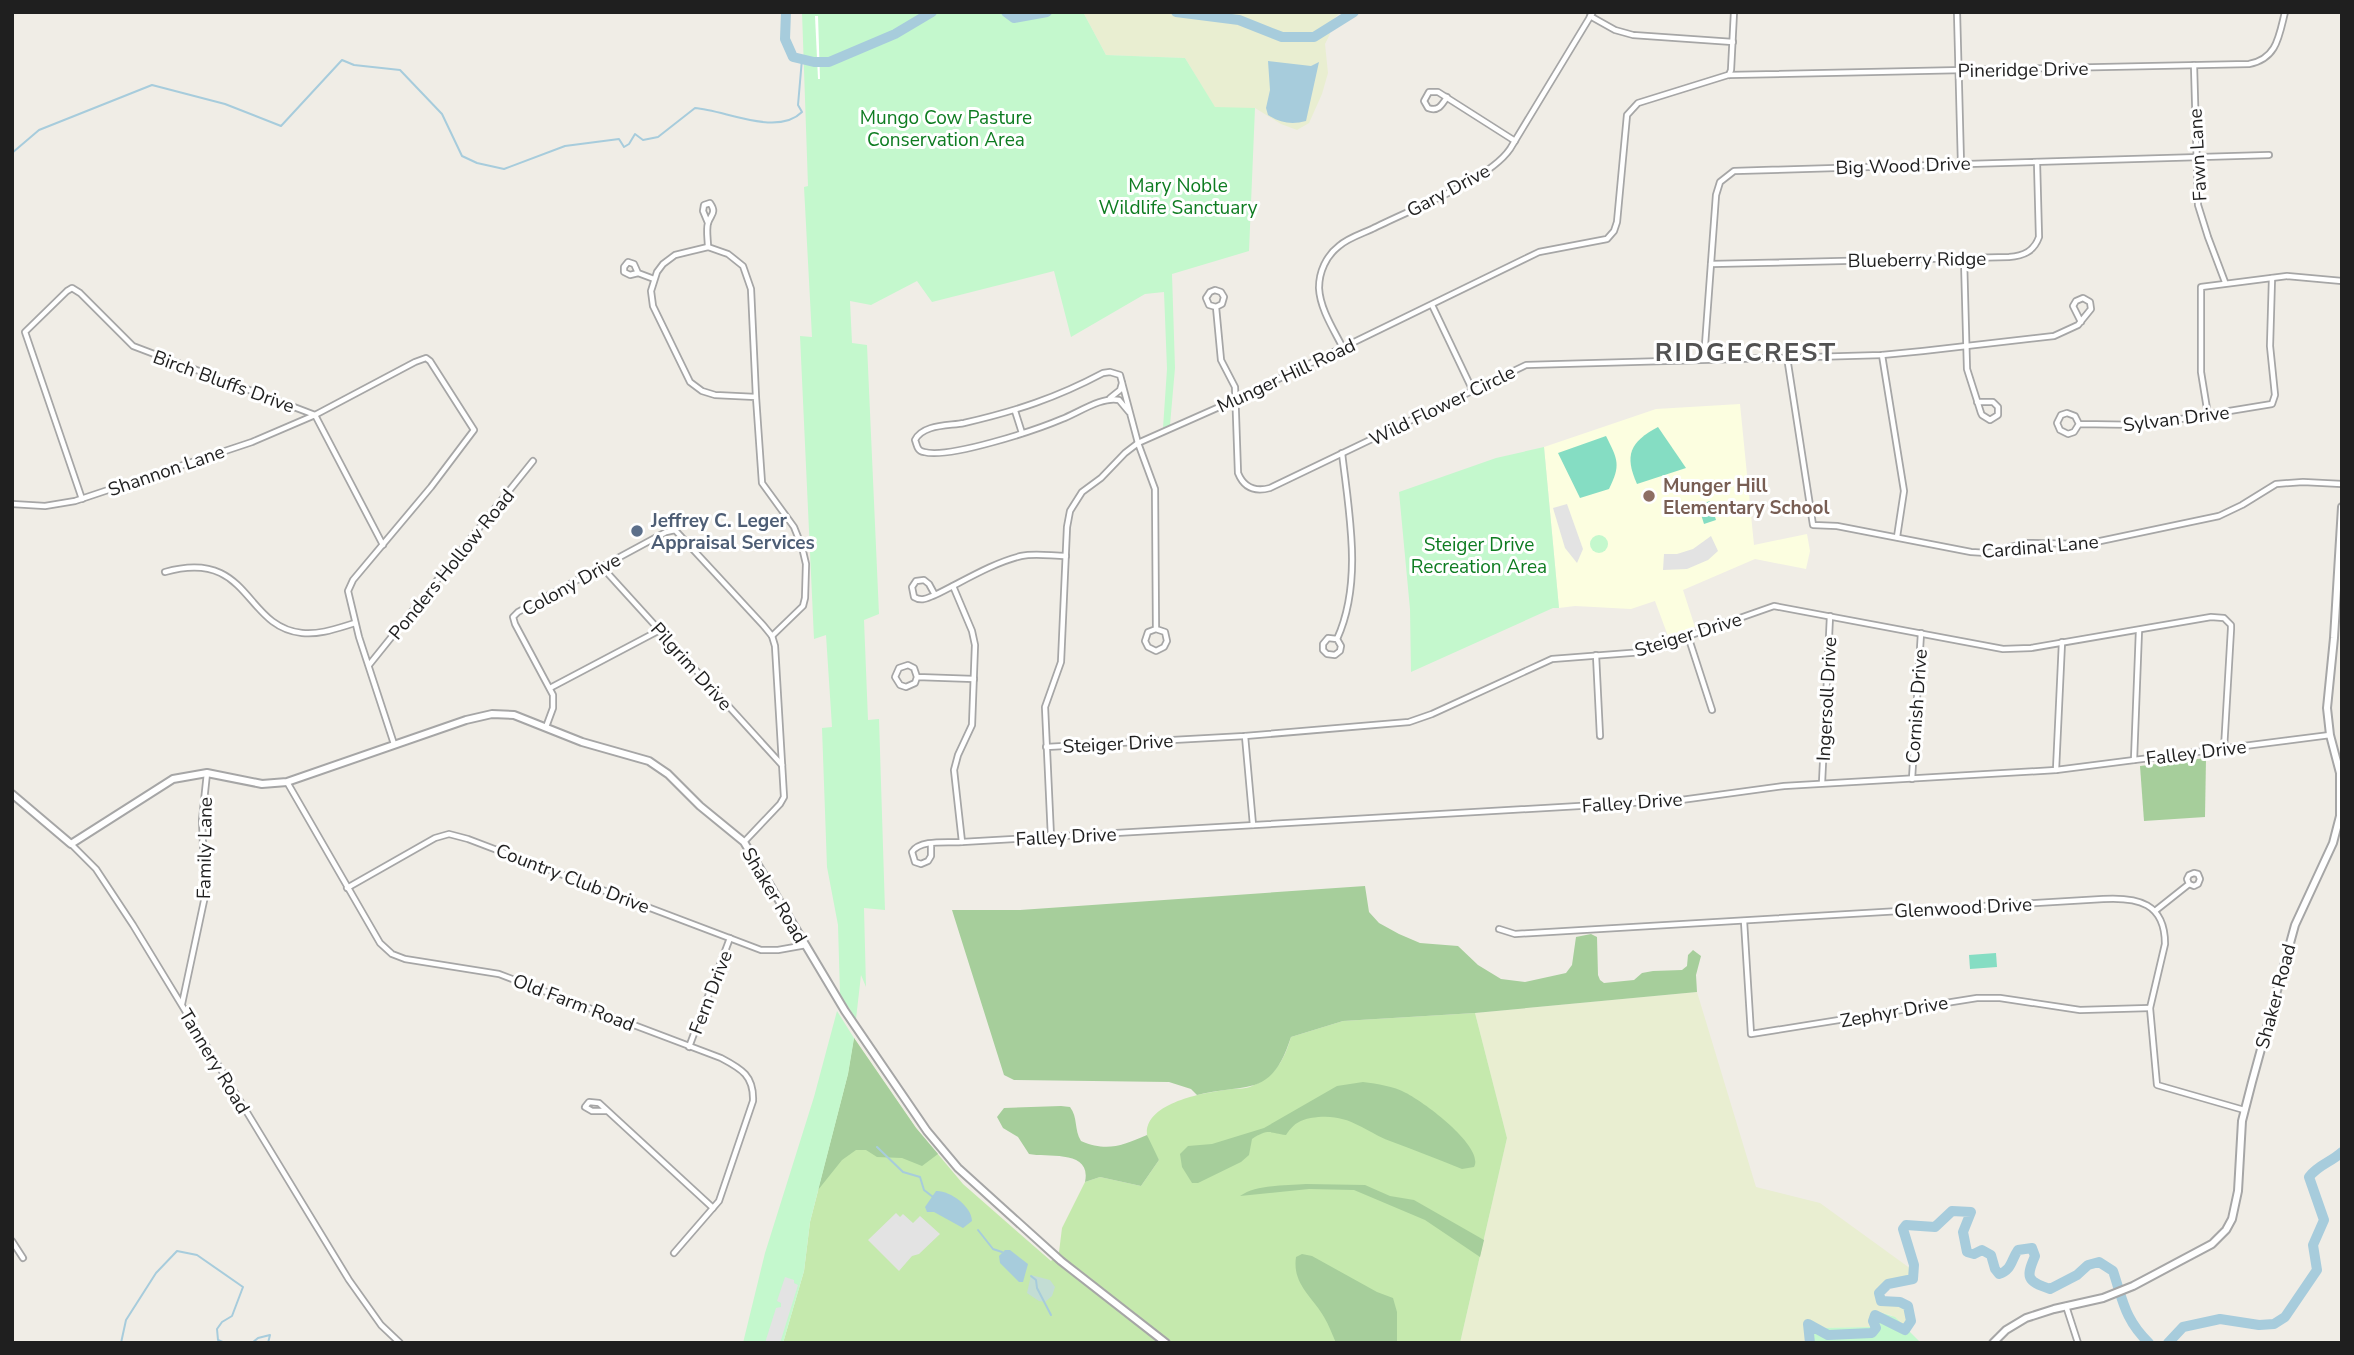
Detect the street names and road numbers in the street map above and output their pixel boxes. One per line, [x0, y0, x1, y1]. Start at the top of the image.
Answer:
street label: Pineridge Drive [1957, 56, 2089, 84]
street label: Fawn Lane [2183, 108, 2213, 202]
street label: Big Wood Drive [1835, 151, 1971, 181]
street label: Gary Drive [1402, 158, 1495, 224]
street label: Blueberry Ridge [1847, 246, 1987, 274]
street label: Munger Hill Road [1213, 332, 1360, 419]
street label: Birch Bluffs Drive [149, 344, 298, 420]
street label: Wild Flower Circle [1365, 359, 1520, 452]
street label: Sylvan Drive [2121, 400, 2231, 438]
street label: Shannon Lane [105, 439, 228, 503]
street label: Ponders Hollow Road [383, 484, 521, 645]
street label: Cardinal Lane [1980, 529, 2100, 565]
street label: Colony Drive [517, 547, 626, 623]
street label: Steiger Drive [1632, 606, 1745, 664]
street label: Pilgrim Drive [645, 617, 738, 716]
street label: Ingersoll Drive [1811, 636, 1843, 762]
street label: Cornish Drive [1900, 648, 1934, 764]
street label: Steiger Drive [1062, 728, 1174, 760]
street label: Falley Drive [2144, 734, 2248, 772]
street label: Falley Drive [1581, 787, 1683, 819]
street label: Family Lane [191, 797, 219, 899]
street label: Falley Drive [1015, 821, 1117, 853]
street label: Country Club Drive [492, 838, 653, 920]
street label: Shaker Road [735, 843, 813, 948]
street label: Glenwood Drive [1893, 891, 2033, 925]
street label: Shaker Road [2249, 941, 2302, 1052]
street label: Fern Drive [683, 947, 739, 1038]
street label: Old Farm Road [509, 968, 638, 1038]
street label: Zephyr Drive [1838, 990, 1950, 1034]
street label: Tannery Road [173, 1004, 256, 1119]

